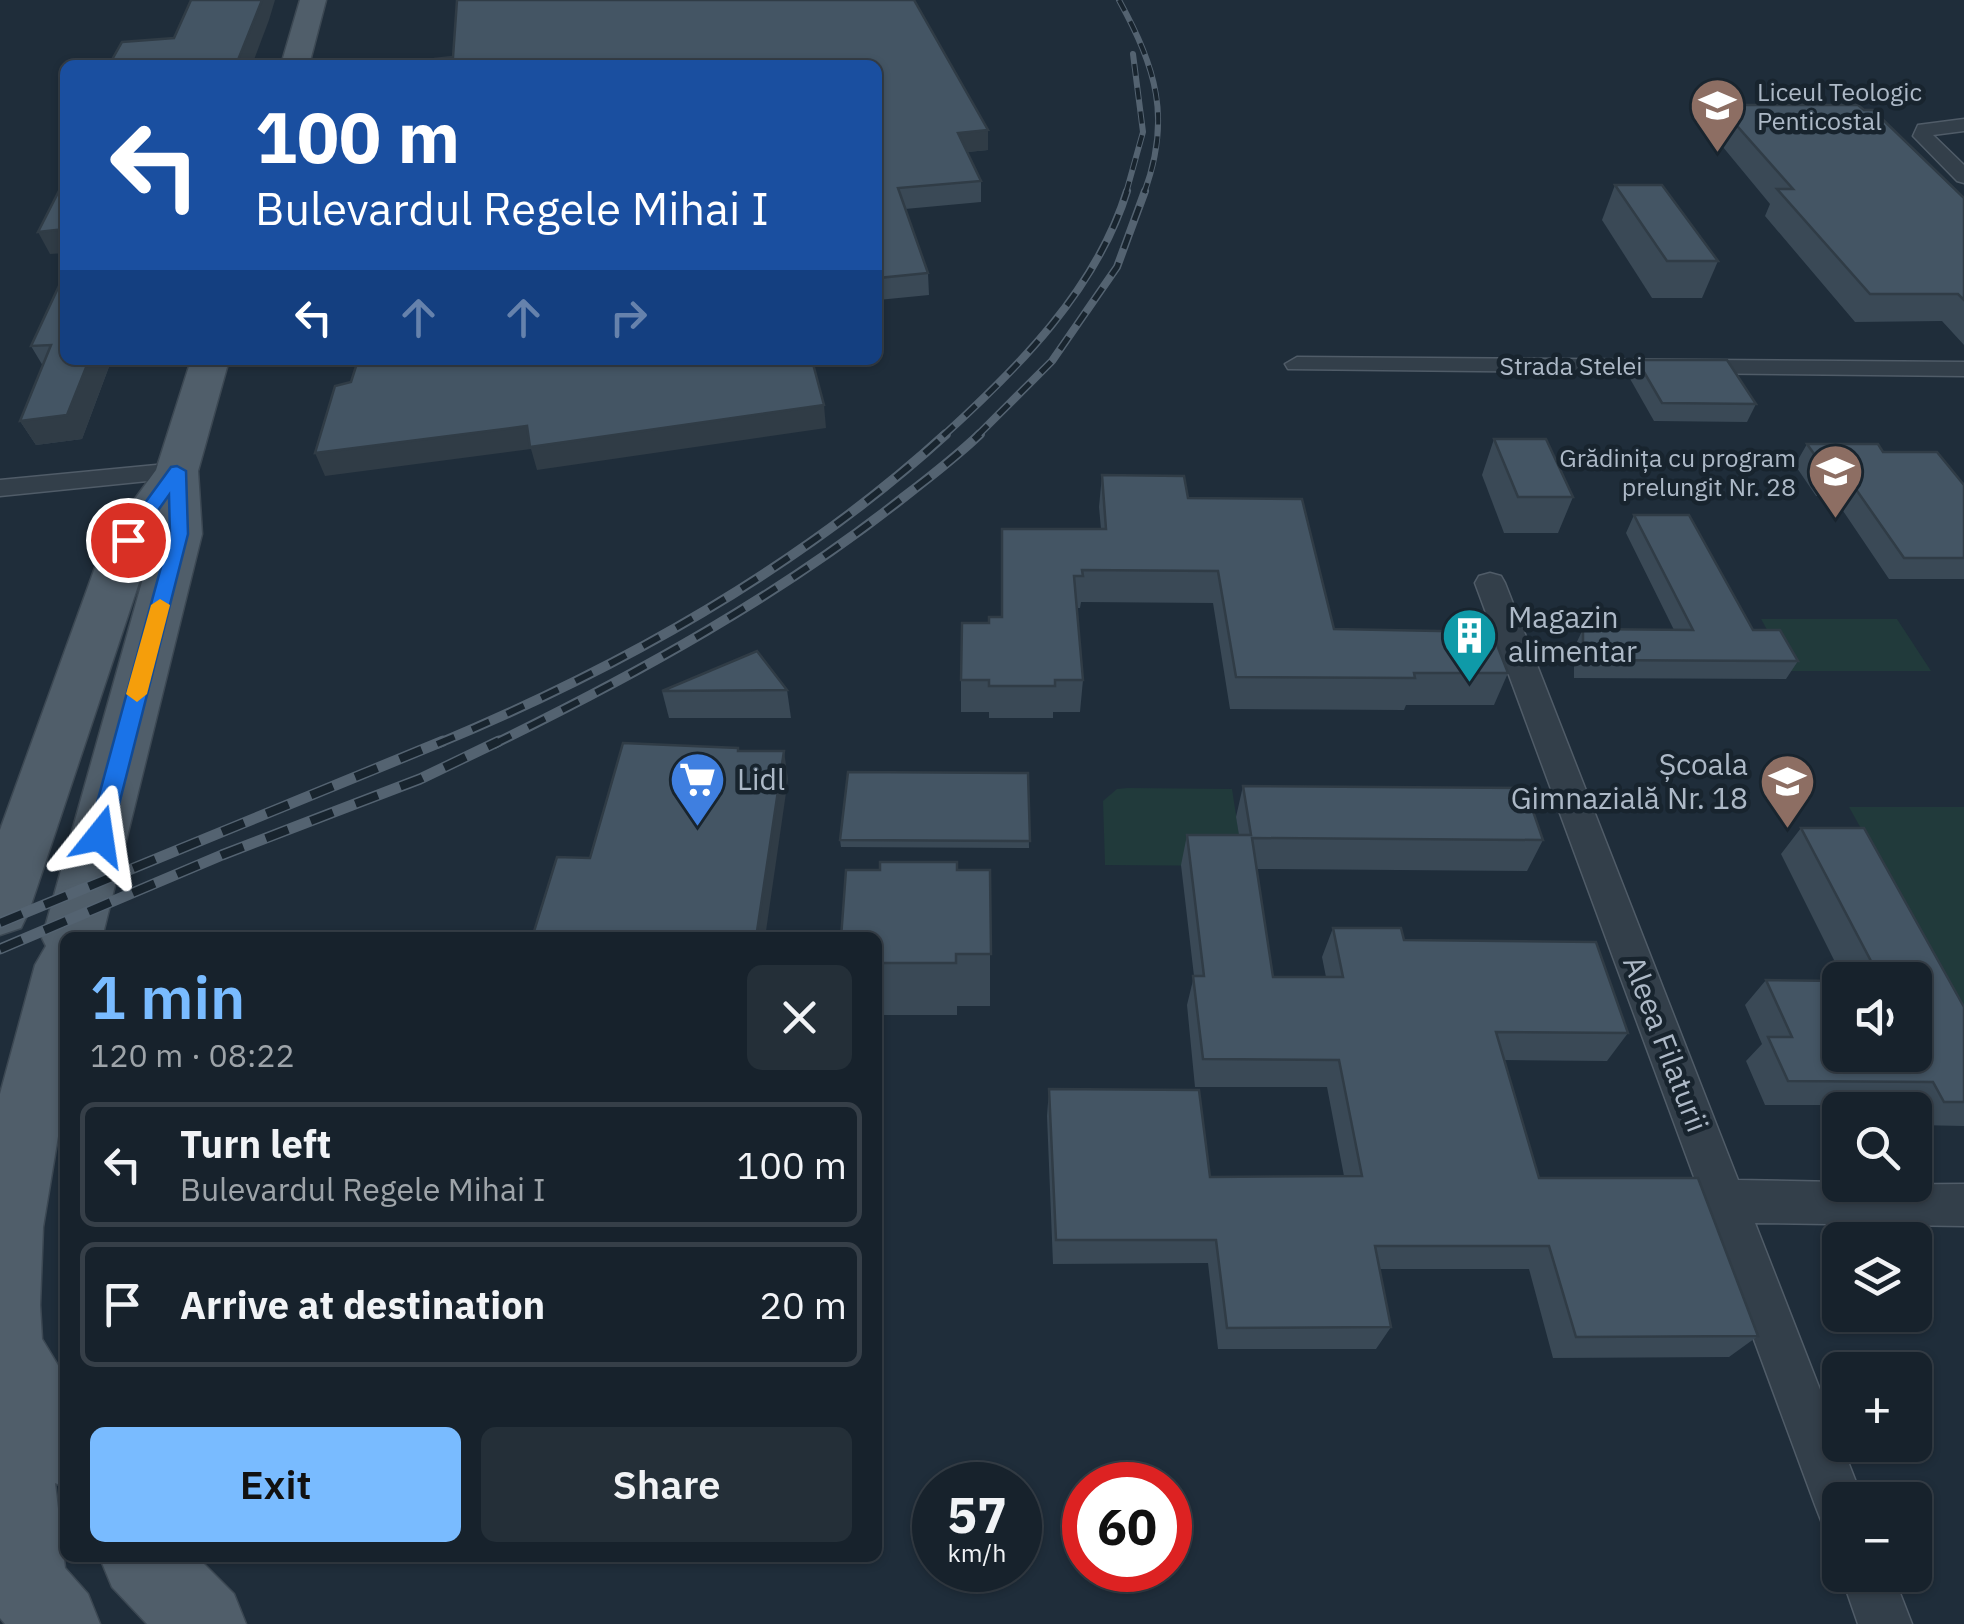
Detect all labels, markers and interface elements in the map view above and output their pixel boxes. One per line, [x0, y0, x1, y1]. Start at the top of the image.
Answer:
place label: Liceul Teologic Penticostal [1757, 75, 1922, 137]
school or university icon: Liceul Teologic Penticostal [1688, 76, 1748, 155]
text: 100 m [255, 91, 460, 182]
icon: left [90, 100, 220, 230]
text: Bulevardul Regele Mihai I [255, 179, 769, 237]
icon: left [286, 290, 341, 345]
icon: ahead [391, 290, 446, 345]
icon: ahead [496, 290, 551, 345]
icon: right [601, 290, 656, 345]
street label: Strada Stelei [1499, 349, 1643, 382]
place label: Grădinița cu program prelungit Nr. 28 [1559, 441, 1796, 503]
school or university icon: Grădinița cu program prelungit Nr. 28 [1805, 442, 1865, 521]
pin [86, 498, 171, 583]
icon: arrive [101, 513, 156, 568]
place label: Magazin alimentar [1508, 597, 1637, 670]
building icon: Magazin alimentar [1439, 605, 1499, 684]
place label: Școala Gimnazială Nr. 18 [1511, 744, 1748, 817]
supermarket icon: Lidl [668, 750, 728, 829]
school or university icon: Școala Gimnazială Nr. 18 [1757, 752, 1817, 831]
place label: Lidl [737, 759, 785, 798]
position arrow [48, 784, 152, 888]
street label: Aleea Filaturii [1615, 950, 1718, 1137]
text: 1 min [90, 957, 245, 1036]
map controls [1822, 962, 1932, 1592]
button: sound [1822, 962, 1932, 1072]
button: close [747, 965, 852, 1070]
text: 120 m · 08:22 [90, 1034, 295, 1076]
button: search [1822, 1092, 1932, 1202]
text: Turn left [180, 1119, 331, 1168]
icon: left [95, 1137, 150, 1192]
text: 100 m [736, 1140, 847, 1189]
text: Bulevardul Regele Mihai I [180, 1168, 545, 1210]
button: layers [1822, 1222, 1932, 1332]
icon: arrive [95, 1277, 150, 1332]
text: Arrive at destination [180, 1280, 545, 1329]
text: 20 m [759, 1280, 847, 1329]
button: + [1822, 1352, 1932, 1462]
button: Exit [90, 1427, 461, 1542]
button: Share [481, 1427, 852, 1542]
speed limit sign: 60 [1062, 1462, 1192, 1592]
text: 57 [947, 1482, 1007, 1547]
button: − [1822, 1482, 1932, 1592]
text: km/h [948, 1536, 1006, 1569]

